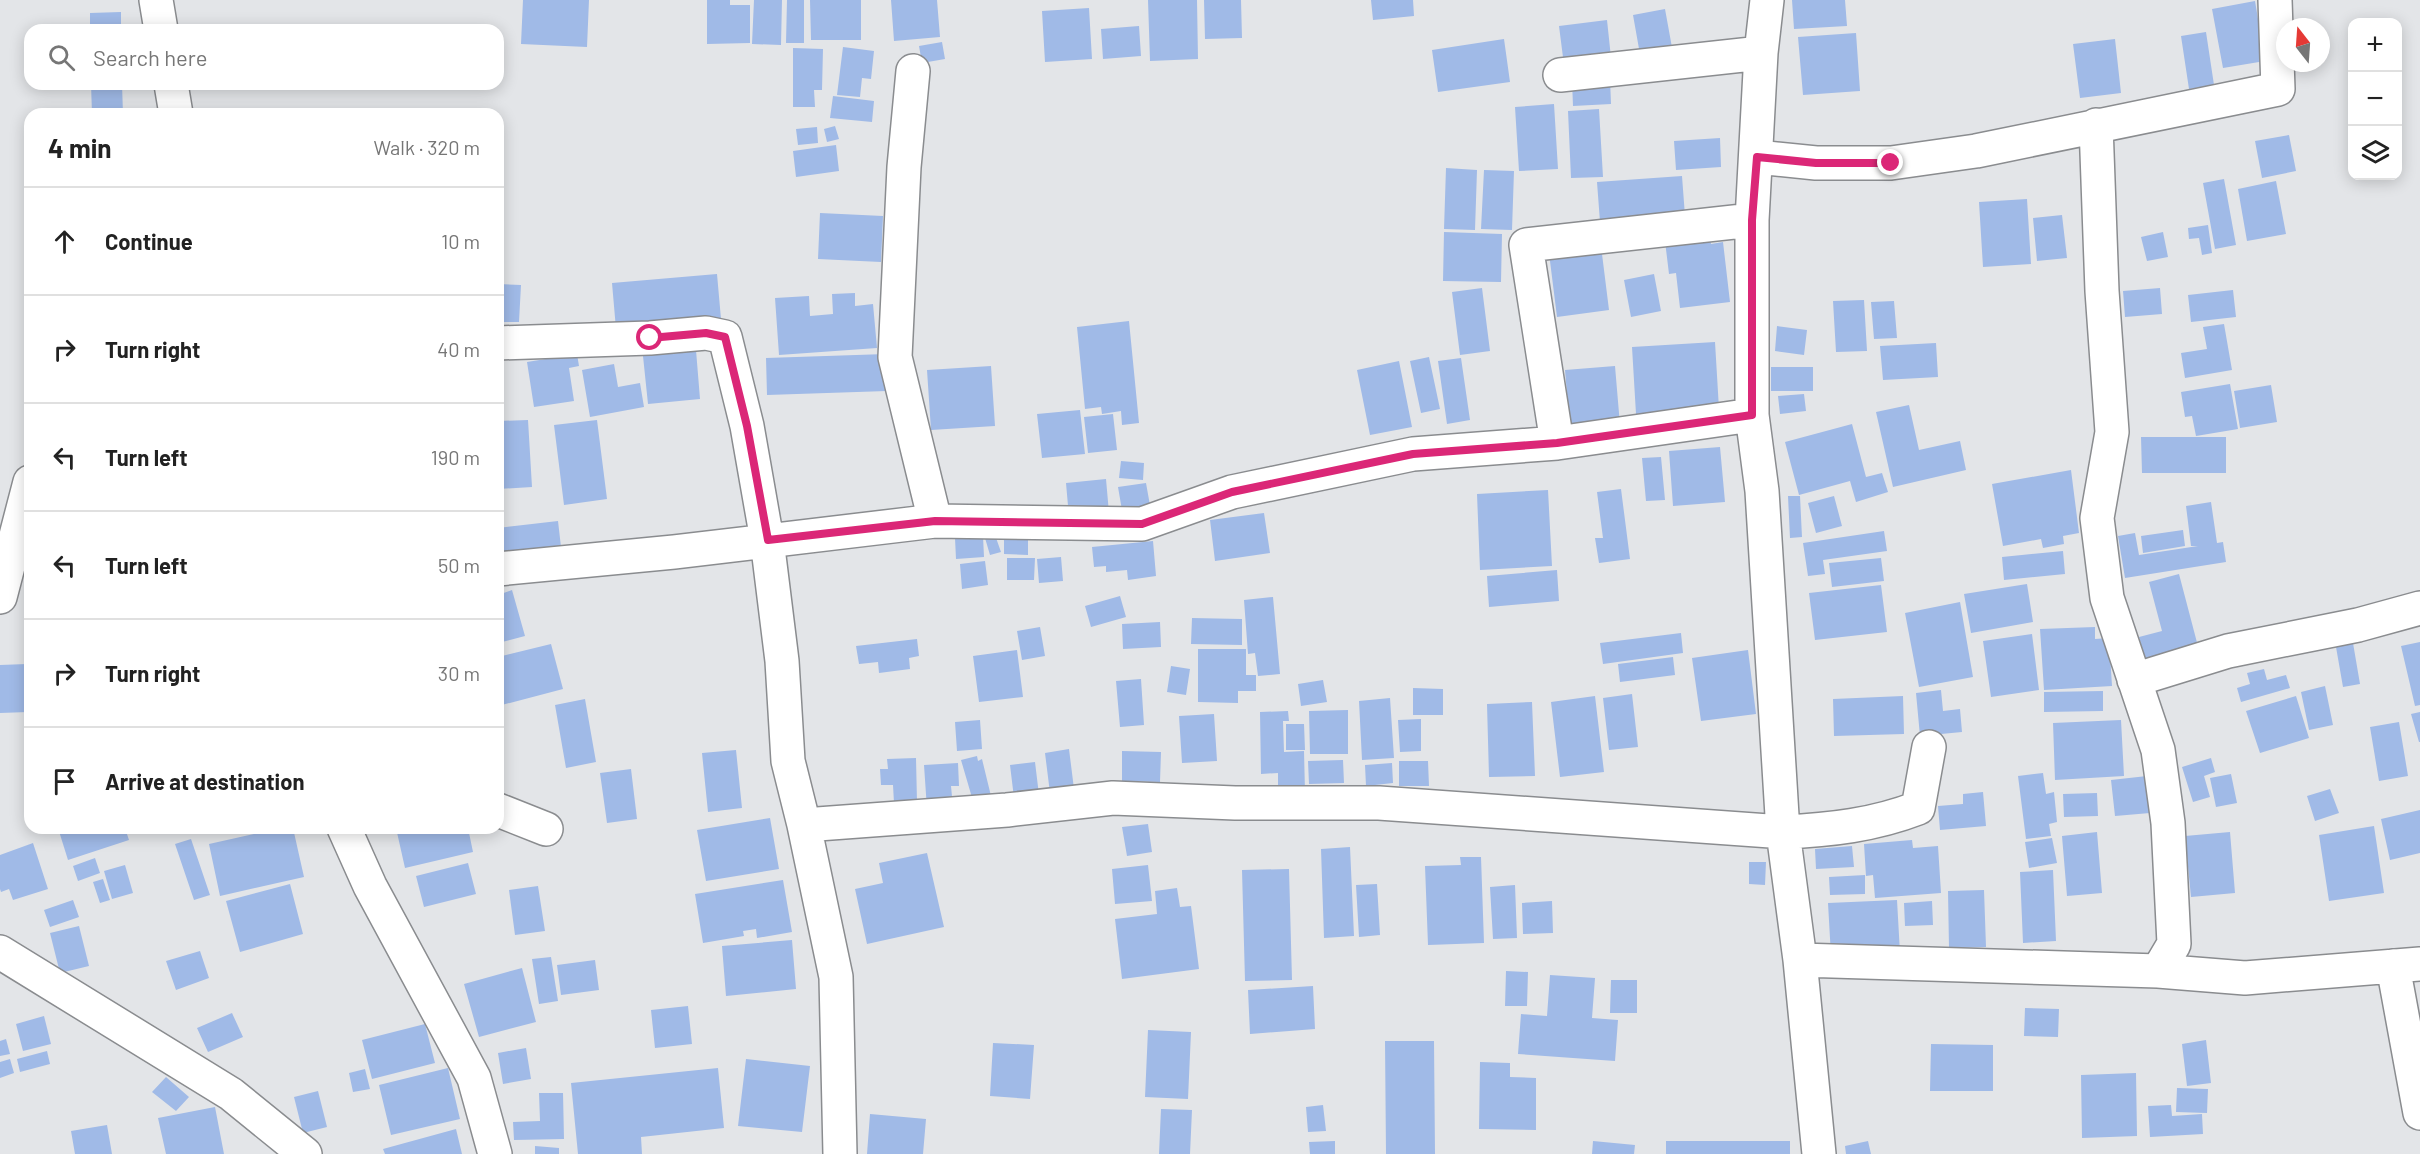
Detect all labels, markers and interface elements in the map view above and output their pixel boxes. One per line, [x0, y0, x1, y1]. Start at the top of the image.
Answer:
north arrow [2276, 18, 2330, 72]
map controls [2348, 18, 2402, 180]
button: + [2348, 18, 2402, 72]
search box [24, 24, 504, 90]
icon: search [45, 41, 78, 74]
text: Search here [93, 44, 207, 70]
button: − [2348, 72, 2402, 126]
button: layers [2348, 126, 2402, 180]
text: 4 min [48, 132, 112, 163]
text: Walk · 320 m [373, 135, 480, 159]
route end [1877, 149, 1903, 175]
icon: ahead [48, 225, 81, 258]
text: Continue [105, 228, 193, 254]
text: 10 m [441, 229, 480, 253]
route start [636, 324, 662, 350]
icon: right [48, 333, 81, 366]
text: Turn right [105, 336, 200, 362]
text: 40 m [437, 337, 480, 361]
icon: left [48, 441, 81, 474]
text: Turn left [105, 444, 188, 470]
text: 190 m [431, 445, 480, 469]
icon: left [48, 549, 81, 582]
text: Turn left [105, 552, 188, 578]
text: 50 m [438, 553, 480, 577]
icon: right [48, 657, 81, 690]
text: Turn right [105, 660, 200, 686]
text: 30 m [438, 661, 480, 685]
icon: arrive [48, 765, 81, 798]
text: Arrive at destination [105, 768, 304, 794]

